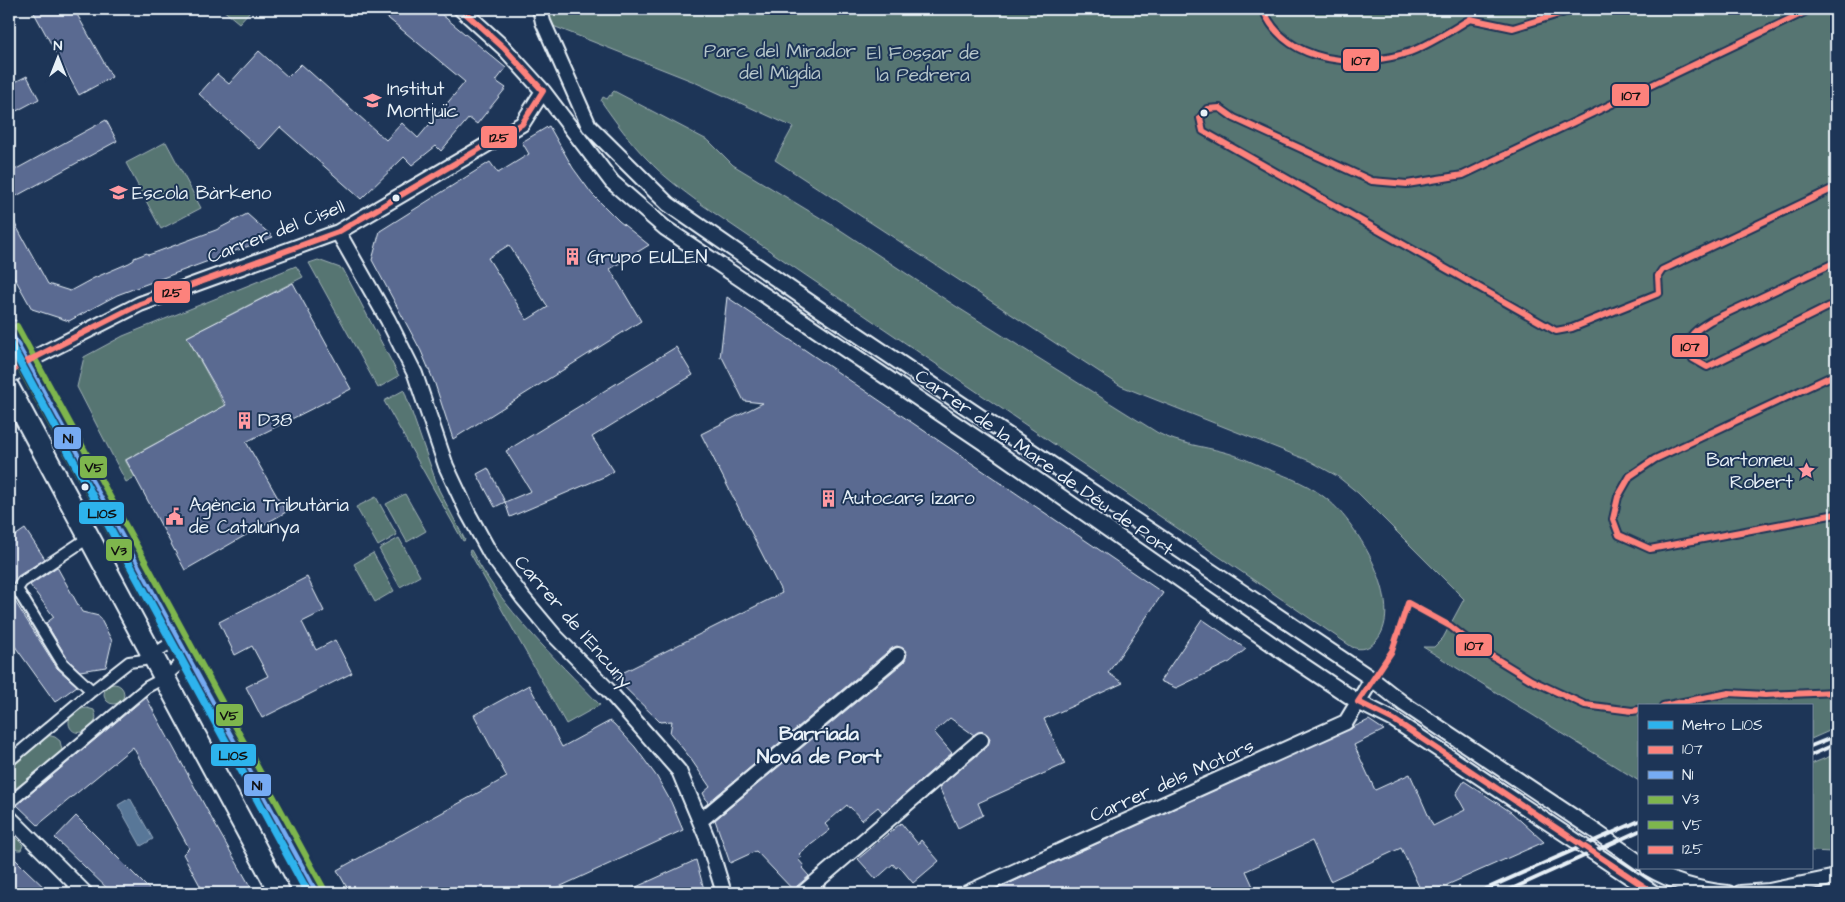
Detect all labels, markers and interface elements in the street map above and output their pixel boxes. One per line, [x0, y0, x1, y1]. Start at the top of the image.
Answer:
north arrow [32, 32, 82, 82]
text: N [54, 36, 63, 56]
park label: Parc del Mirador del Migdia [704, 38, 857, 88]
park label: El Fossar de la Pedrera [867, 40, 979, 89]
line badge: 107 [1342, 48, 1380, 72]
text: 107 [1351, 51, 1371, 71]
place label: Institut Montjuïc [387, 76, 459, 125]
line badge: 107 [1611, 83, 1650, 107]
text: 107 [1621, 86, 1641, 106]
school or university icon: Institut Montjuïc [363, 90, 383, 110]
unlabelled marker [1199, 108, 1209, 118]
line badge: 125 [480, 125, 518, 149]
text: 125 [489, 128, 510, 148]
place label: Escola Bàrkeno [132, 180, 272, 207]
school or university icon: Escola Bàrkeno [108, 183, 128, 203]
street label: Carrer del Cisell [203, 193, 349, 271]
unlabelled marker [391, 193, 401, 203]
place label: Grupo EULEN [587, 244, 707, 271]
building icon: Grupo EULEN [563, 247, 583, 267]
line badge: 125 [153, 280, 191, 304]
text: 125 [162, 283, 183, 303]
line badge: 107 [1671, 334, 1709, 358]
text: 107 [1680, 337, 1700, 357]
street label: Carrer de la Mare de Déu de Port [909, 363, 1179, 563]
place label: D38 [258, 407, 292, 434]
building icon: D38 [234, 410, 254, 430]
line badge: N1 [53, 426, 82, 450]
text: N1 [63, 429, 73, 449]
place label: Bartomeu Robert [1706, 447, 1793, 496]
line badge: V5 [79, 455, 108, 479]
text: V5 [84, 458, 104, 478]
place icon: Bartomeu Robert [1797, 461, 1817, 481]
unlabelled marker [80, 482, 90, 492]
place label: Autocars Izaro [842, 485, 975, 512]
building icon: Autocars Izaro [818, 488, 838, 508]
place label: Agència Tributària de Catalunya [189, 492, 349, 542]
line badge: L10S [78, 501, 125, 525]
text: L10S [87, 504, 117, 524]
public building icon: Agència Tributària de Catalunya [165, 506, 185, 526]
line badge: V3 [105, 538, 133, 562]
text: V3 [110, 541, 128, 561]
street label: Carrer de l'Encuny [507, 550, 639, 696]
line badge: 107 [1455, 633, 1493, 657]
text: 107 [1464, 636, 1484, 656]
line badge: V5 [215, 703, 244, 727]
legend [1638, 704, 1812, 870]
text: V5 [219, 706, 239, 726]
text: Metro L10S [1682, 715, 1763, 736]
district label: Barriada Nova de Port [757, 720, 882, 771]
street label: Carrer dels Motors [1085, 733, 1259, 829]
text: 107 [1682, 739, 1703, 760]
line badge: L10S [210, 743, 257, 767]
text: L10S [218, 746, 248, 766]
text: N1 [1682, 765, 1693, 786]
line badge: N1 [243, 773, 272, 797]
text: N1 [252, 776, 262, 796]
text: V3 [1682, 789, 1699, 810]
text: V5 [1682, 815, 1702, 836]
text: 125 [1682, 839, 1704, 860]

